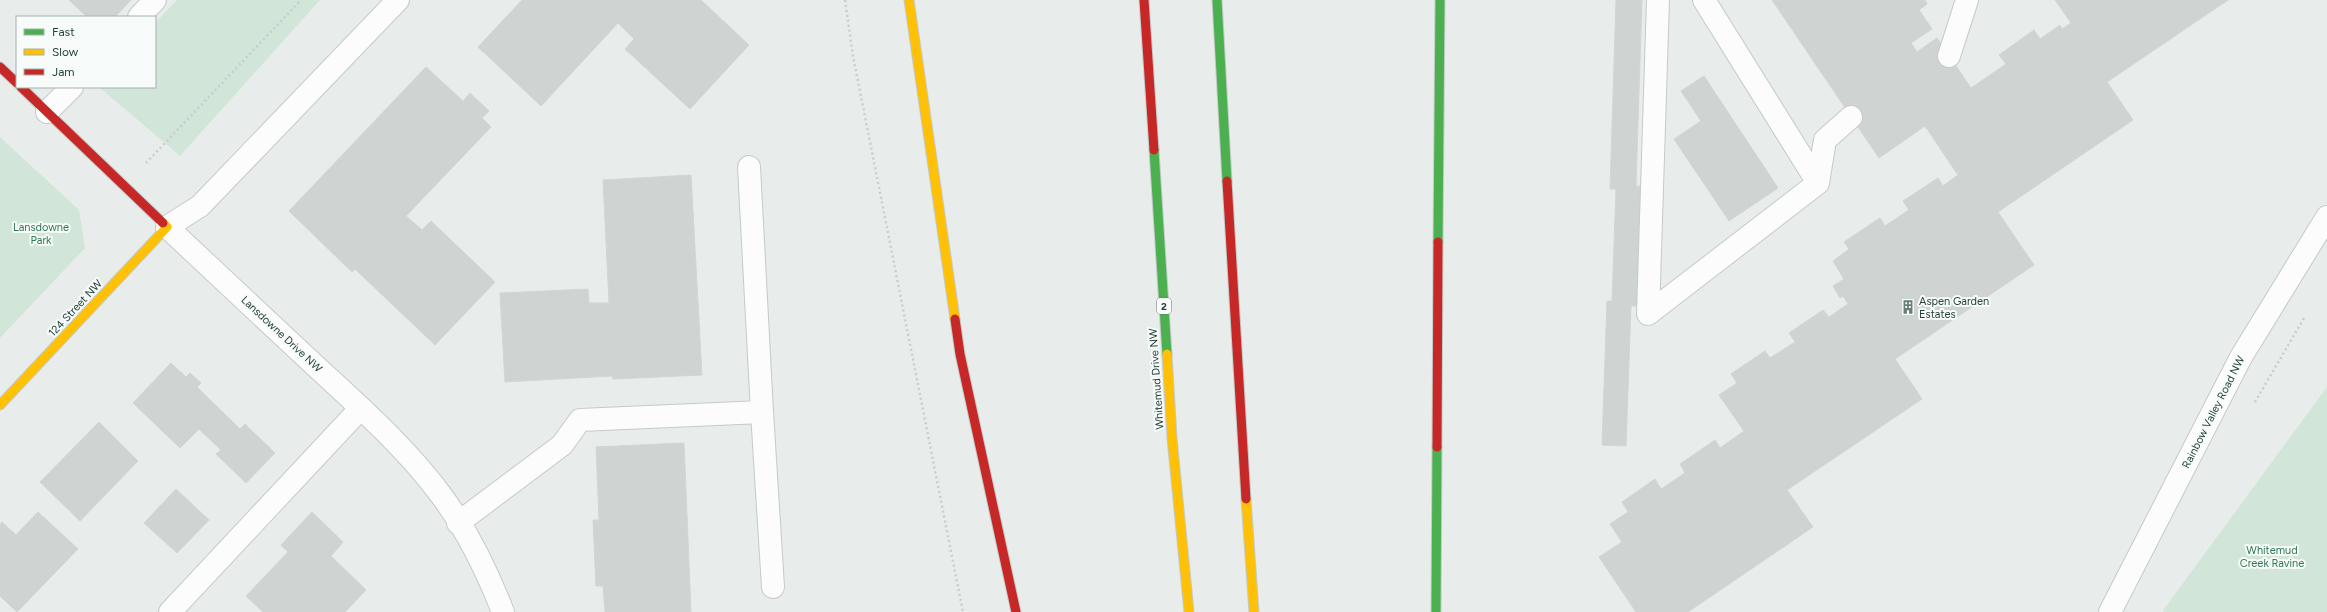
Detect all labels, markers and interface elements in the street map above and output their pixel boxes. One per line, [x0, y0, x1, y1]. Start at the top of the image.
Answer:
legend [16, 16, 156, 88]
text: Fast [52, 25, 75, 39]
text: Slow [52, 45, 79, 59]
text: Jam [52, 65, 75, 79]
park label: Lansdowne Park [13, 221, 69, 247]
street label: 124 Street NW [46, 277, 105, 339]
street label: Lansdowne Drive NW [238, 293, 325, 376]
place label: Aspen Garden Estates [1919, 295, 1989, 321]
road number: 2 [1157, 298, 1171, 314]
building icon: Aspen Garden Estates [1900, 299, 1916, 315]
street label: Whitemud Drive NW [1146, 328, 1167, 430]
street label: Rainbow Valley Road NW [2179, 354, 2248, 471]
park label: Whitemud Creek Ravine [2240, 544, 2304, 570]

